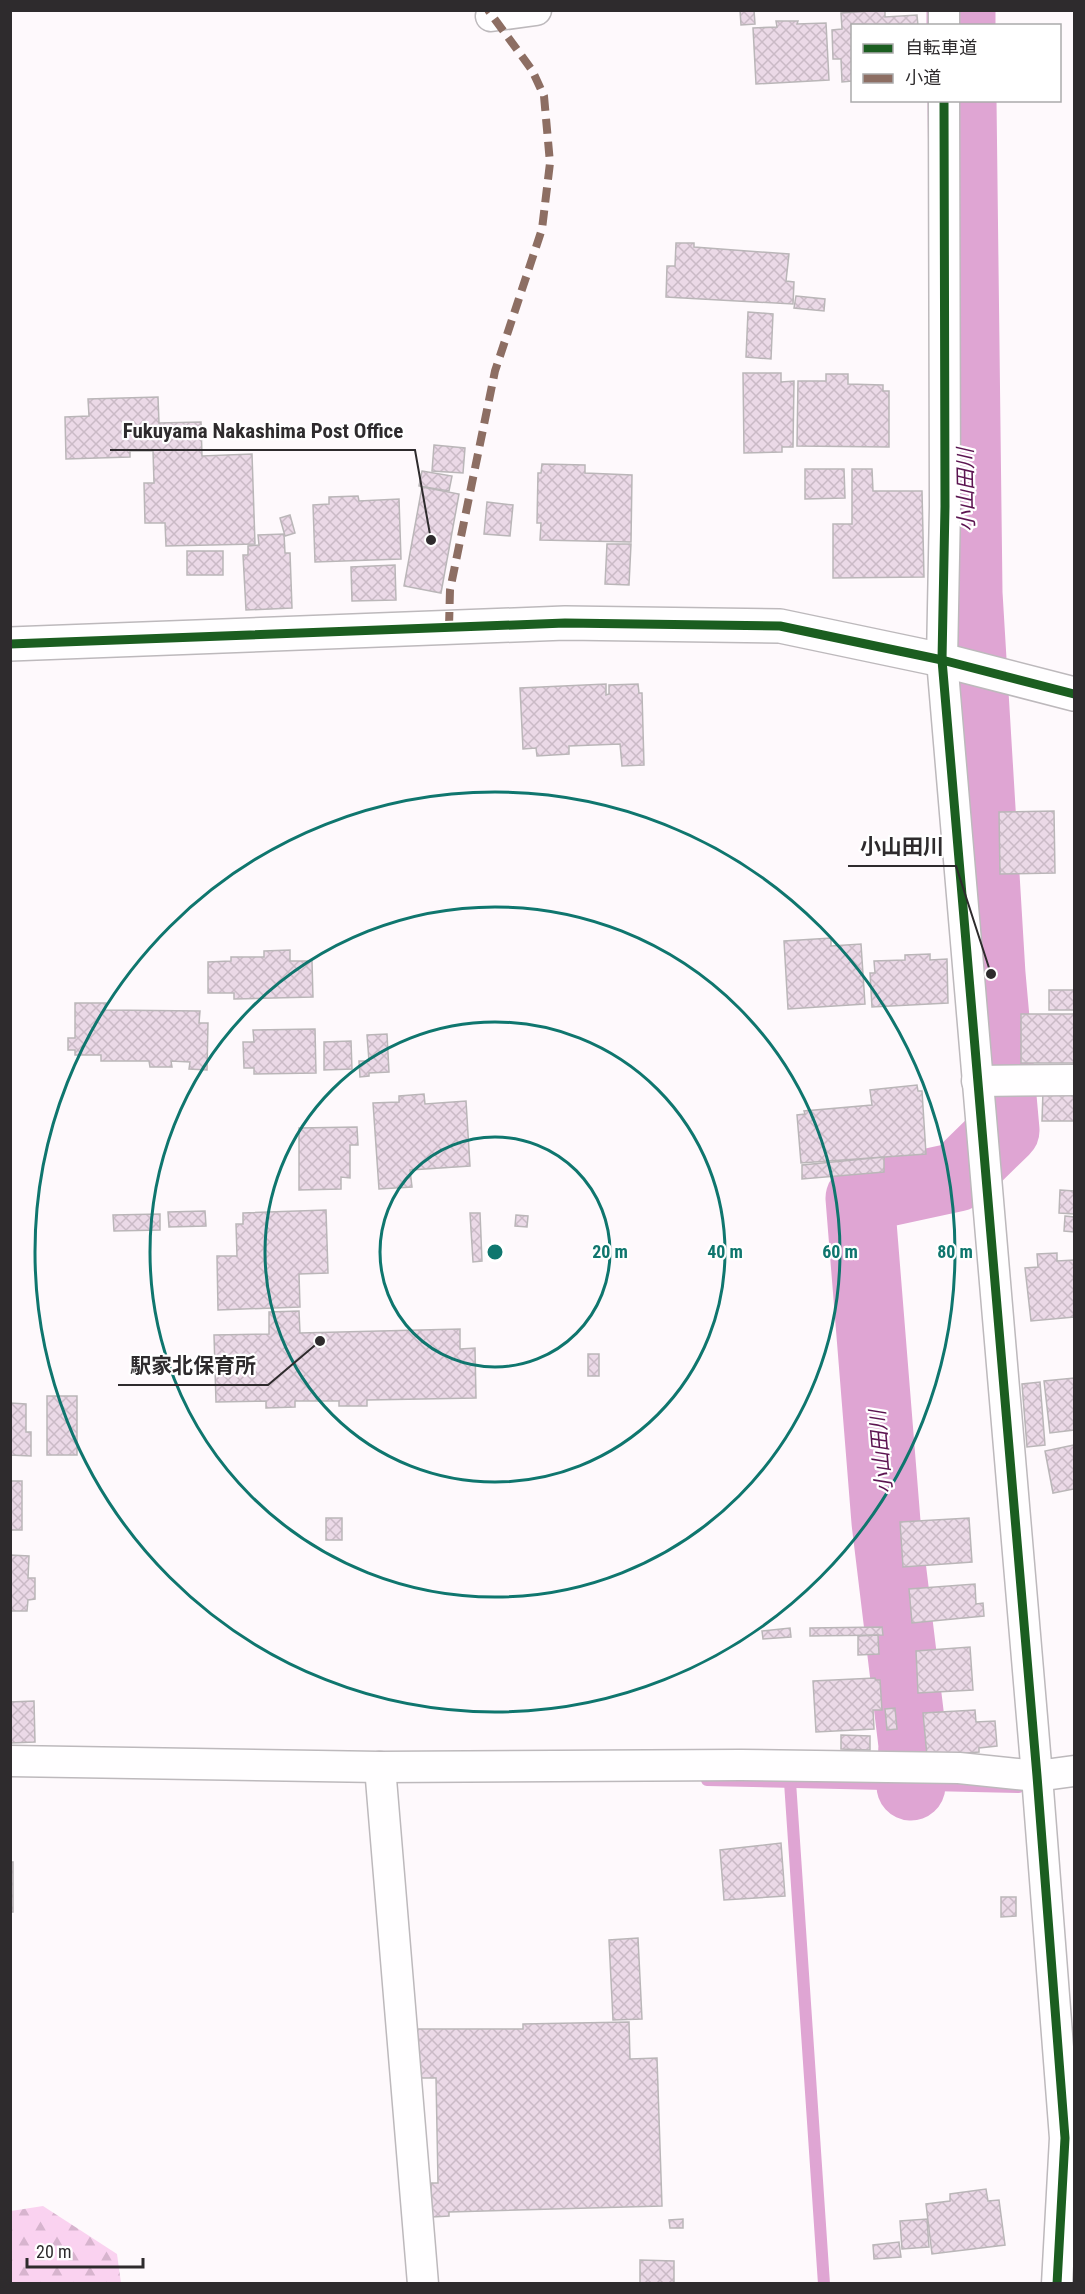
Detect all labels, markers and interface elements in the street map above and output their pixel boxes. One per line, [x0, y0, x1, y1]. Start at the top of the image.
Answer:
legend [851, 24, 1061, 102]
text: 自転車道 [905, 37, 977, 58]
text: 小道 [905, 67, 941, 88]
callout: Fukuyama Nakashima Post Office [110, 411, 415, 450]
text: Fukuyama Nakashima Post Office [123, 419, 403, 443]
water label: 小山田川 [953, 446, 979, 532]
callout: 小山田川 [848, 827, 956, 866]
text: 小山田川 [860, 835, 944, 859]
text: 20 m [592, 1241, 628, 1262]
text: 40 m [707, 1241, 743, 1262]
text: 60 m [822, 1241, 858, 1262]
text: 80 m [937, 1241, 973, 1262]
centre of rings [485, 1242, 505, 1262]
callout: 駅家北保育所 [118, 1346, 268, 1385]
text: 駅家北保育所 [130, 1354, 256, 1378]
water label: 小山田川 [865, 1407, 897, 1495]
scale bar [27, 2231, 142, 2269]
text: 20 m [36, 2241, 71, 2262]

